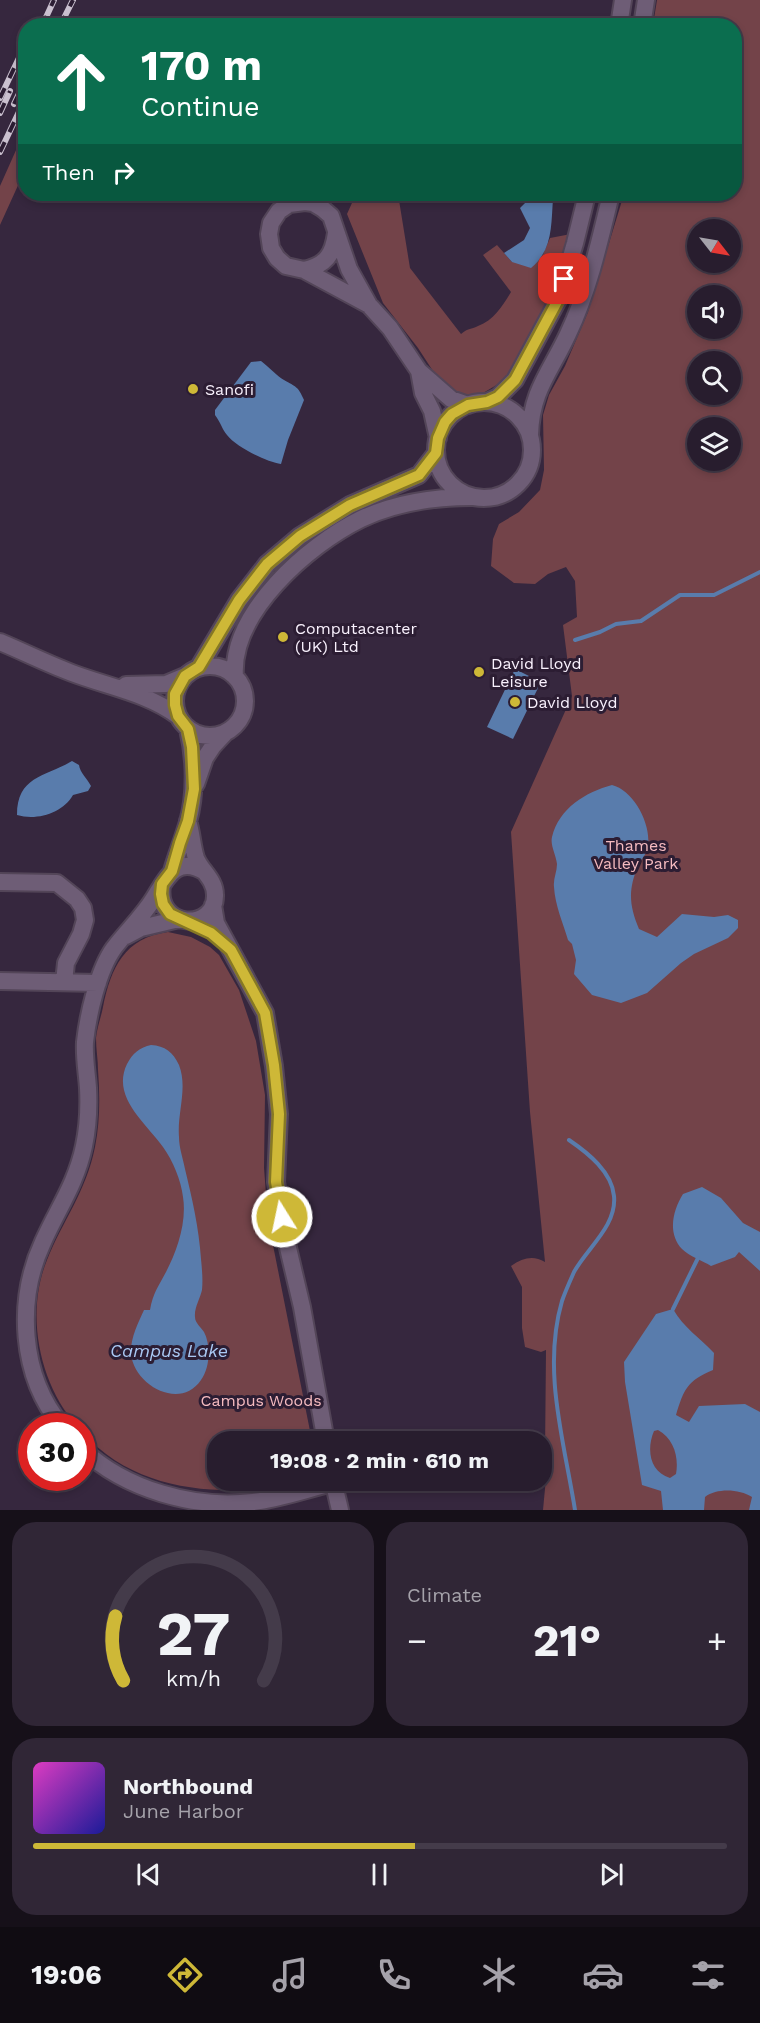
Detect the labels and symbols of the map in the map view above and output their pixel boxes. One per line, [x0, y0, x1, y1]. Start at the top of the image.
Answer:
north arrow [687, 219, 741, 273]
pin [538, 253, 589, 304]
place label: Sanofi [205, 380, 254, 399]
marker: Sanofi [186, 382, 200, 396]
place label: Computacenter (UK) Ltd [295, 619, 417, 656]
marker: Computacenter (UK) Ltd [276, 630, 290, 644]
place label: David Lloyd Leisure [491, 654, 582, 691]
marker: David Lloyd Leisure [472, 665, 486, 679]
place label: David Lloyd [527, 693, 618, 712]
marker: David Lloyd [508, 695, 522, 709]
park label: Thames Valley Park [594, 836, 678, 873]
position arrow [250, 1185, 314, 1249]
water label: Campus Lake [110, 1340, 228, 1361]
park label: Campus Woods [200, 1391, 322, 1410]
speed limit sign: 30 [18, 1413, 96, 1491]

